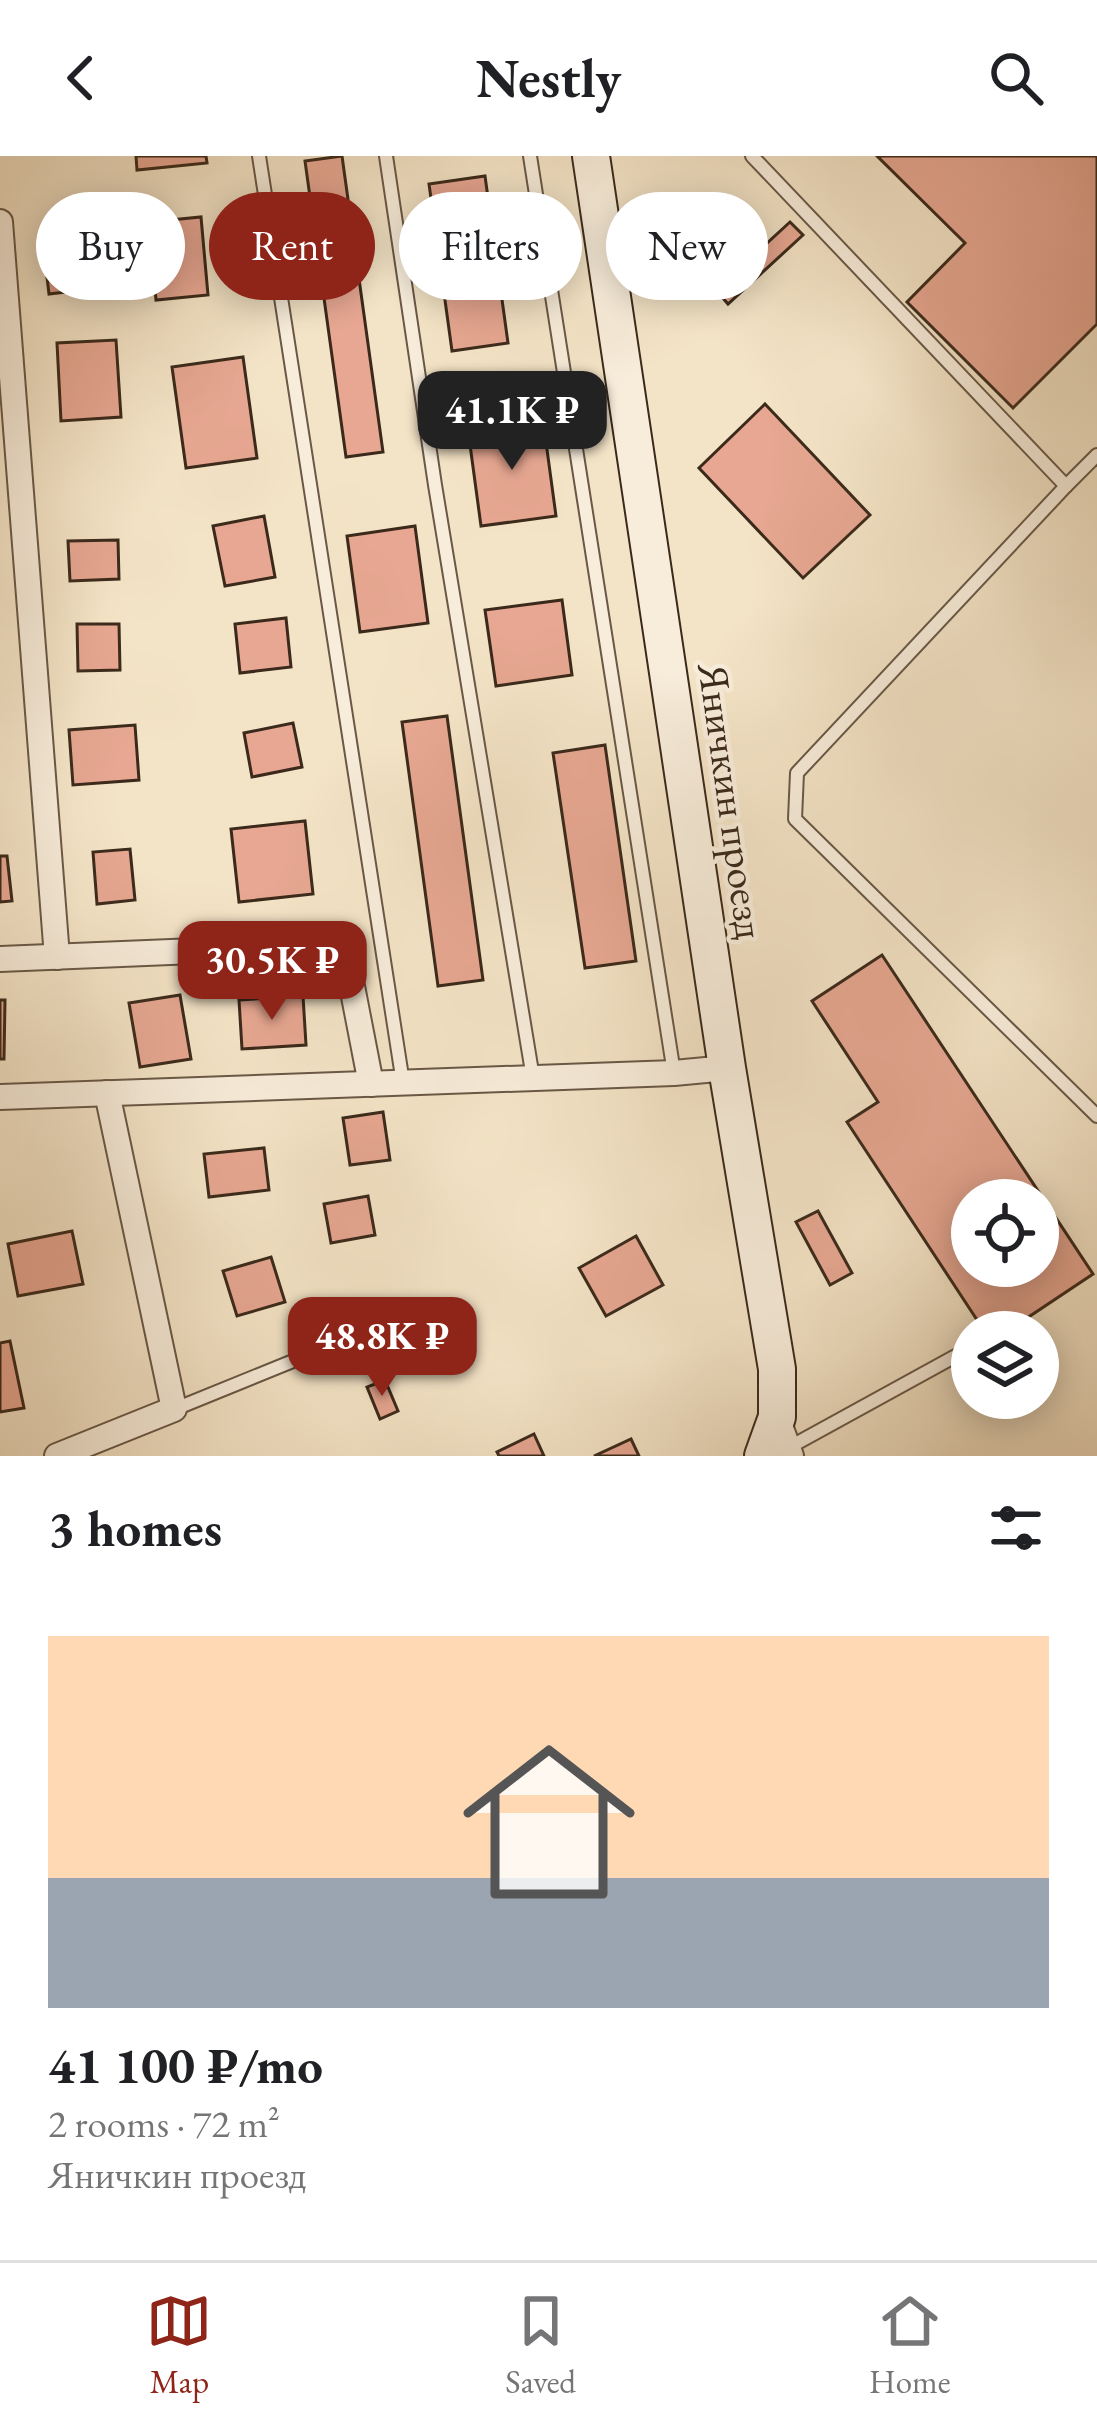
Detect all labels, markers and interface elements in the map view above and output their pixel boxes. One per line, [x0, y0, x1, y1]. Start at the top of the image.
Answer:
text: Nestly [476, 43, 621, 113]
icon: back [48, 45, 114, 111]
icon: search [983, 45, 1049, 111]
chip: Buy [36, 192, 185, 300]
chip: Rent [209, 192, 375, 300]
chip: Filters [399, 192, 582, 300]
chip: New [606, 192, 768, 300]
pin: 41.1K ₽ [401, 371, 623, 473]
text: 41.1K ₽ [445, 384, 579, 435]
street label: Яничкин проезд [685, 658, 779, 943]
pin: 30.5K ₽ [161, 921, 383, 1023]
text: 30.5K ₽ [205, 934, 339, 985]
map controls [951, 1179, 1059, 1419]
button: locate [951, 1179, 1059, 1287]
pin: 48.8K ₽ [271, 1297, 493, 1399]
text: 48.8K ₽ [315, 1310, 449, 1361]
button: layers [951, 1311, 1059, 1419]
text: 3 homes [48, 1495, 222, 1561]
icon: filters [983, 1495, 1049, 1561]
icon: home [441, 1714, 657, 1930]
text: 41 100 ₽/mo [48, 2032, 323, 2098]
text: 2 rooms · 72 m² [48, 2098, 280, 2149]
text: Яничкин проезд [48, 2149, 306, 2200]
tab: Map [146, 2288, 212, 2403]
tab: Saved [505, 2288, 576, 2403]
tab: Home [869, 2288, 951, 2403]

